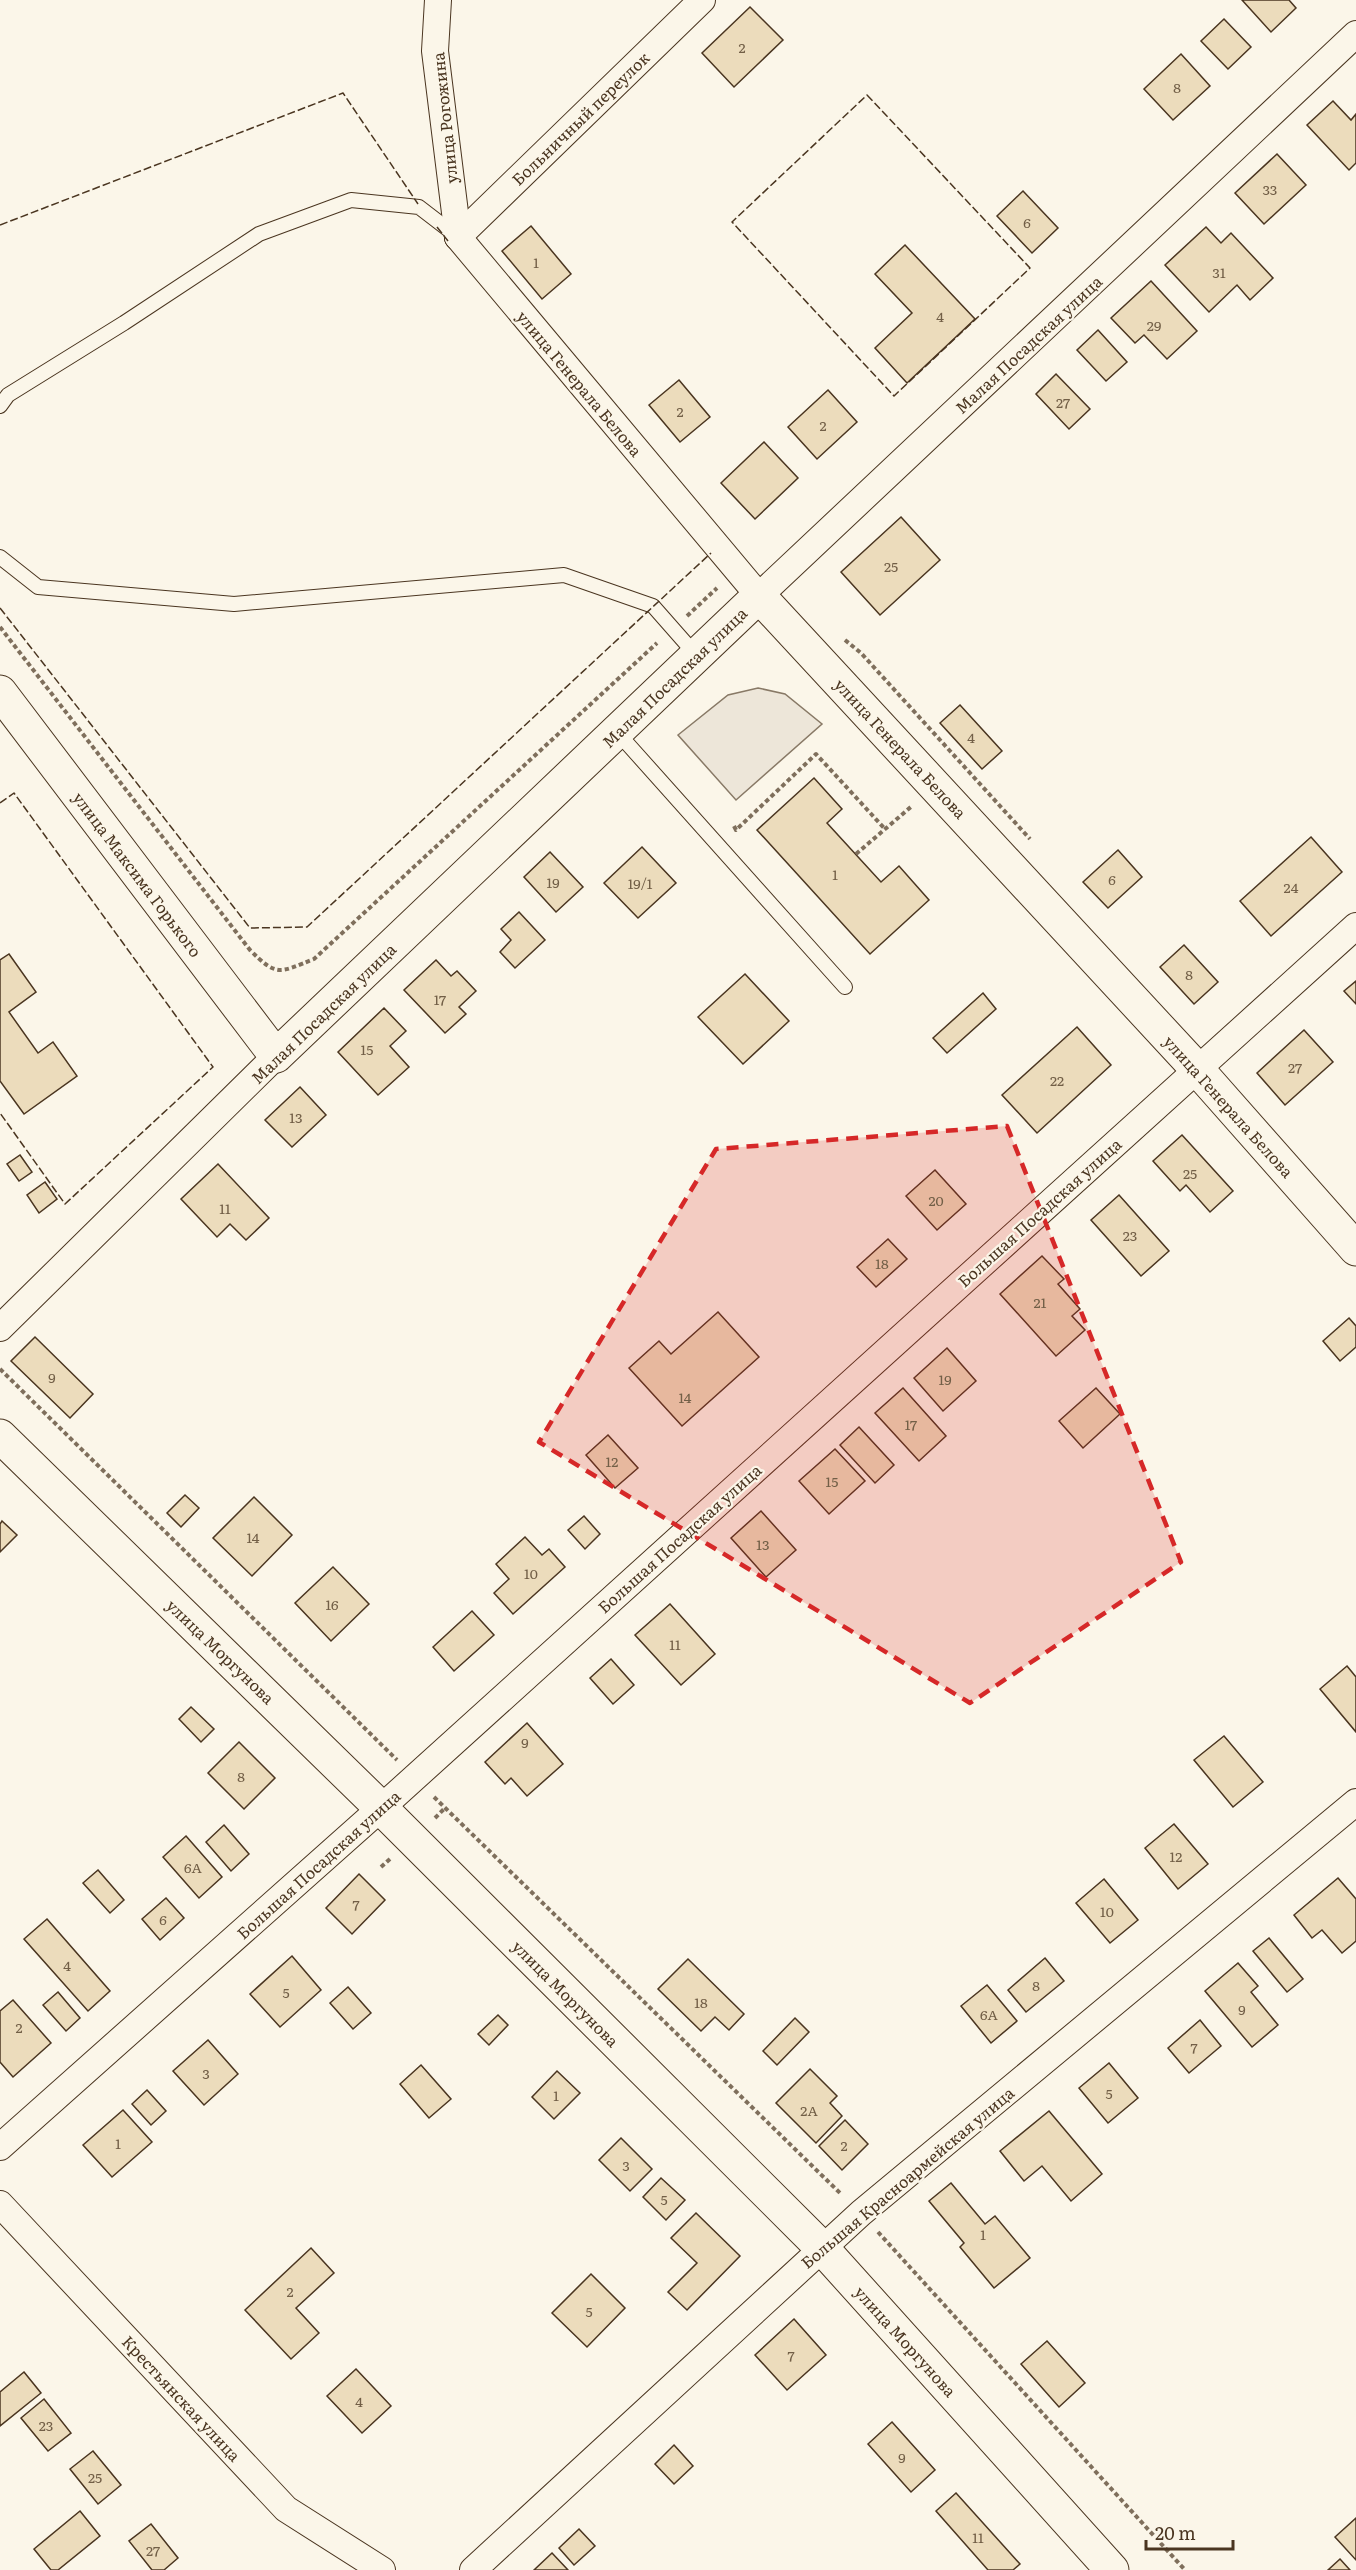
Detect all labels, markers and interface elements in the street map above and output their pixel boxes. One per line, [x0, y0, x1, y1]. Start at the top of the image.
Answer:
house number: 2 [738, 37, 746, 57]
street label: Больничный переулок [506, 45, 655, 190]
street label: улица Рогожина [425, 51, 463, 185]
house number: 8 [1173, 77, 1181, 97]
house number: 33 [1263, 179, 1277, 199]
house number: 6 [1023, 212, 1031, 232]
house number: 1 [533, 252, 539, 272]
house number: 31 [1212, 262, 1226, 282]
street label: Малая Посадская улица [949, 269, 1107, 419]
street label: улица Генерала Белова [512, 305, 649, 462]
house number: 4 [936, 306, 944, 326]
house number: 29 [1147, 315, 1161, 335]
house number: 27 [1056, 392, 1070, 412]
house number: 2 [676, 401, 684, 421]
house number: 2 [819, 415, 827, 435]
house number: 25 [884, 556, 898, 576]
street label: Малая Посадская улица [596, 601, 752, 753]
street label: улица Генерала Белова [829, 672, 973, 824]
house number: 4 [967, 727, 975, 747]
street label: улица Максима Горького [68, 786, 208, 962]
house number: 1 [832, 864, 838, 884]
house number: 6 [1108, 869, 1116, 889]
house number: 19 [546, 872, 560, 892]
house number: 19/1 [628, 873, 653, 893]
house number: 24 [1284, 877, 1299, 897]
street label: Малая Посадская улица [245, 937, 401, 1089]
house number: 8 [1185, 964, 1193, 984]
house number: 17 [434, 989, 446, 1009]
street label: улица Генерала Белова [1158, 1029, 1300, 1183]
house number: 15 [361, 1039, 373, 1059]
house number: 27 [1288, 1057, 1302, 1077]
house number: 22 [1050, 1070, 1064, 1090]
house number: 13 [289, 1107, 303, 1127]
street label: Большая Посадская улица [952, 1132, 1126, 1292]
house number: 25 [1183, 1163, 1197, 1183]
house number: 20 [928, 1190, 944, 1210]
house number: 11 [219, 1198, 231, 1218]
house number: 23 [1123, 1225, 1137, 1245]
house number: 18 [875, 1253, 889, 1273]
house number: 21 [1034, 1292, 1047, 1312]
house number: 9 [48, 1367, 56, 1387]
house number: 19 [938, 1369, 952, 1389]
house number: 14 [679, 1387, 692, 1407]
house number: 17 [905, 1414, 917, 1434]
house number: 12 [606, 1451, 618, 1471]
street label: Большая Посадская улица [592, 1458, 766, 1618]
house number: 15 [826, 1471, 838, 1491]
house number: 14 [247, 1527, 260, 1547]
house number: 13 [756, 1534, 770, 1554]
house number: 10 [524, 1563, 538, 1583]
street label: улица Моргунова [162, 1593, 281, 1709]
house number: 16 [325, 1594, 339, 1614]
house number: 11 [669, 1634, 681, 1654]
house number: 9 [521, 1732, 529, 1752]
house number: 8 [237, 1766, 245, 1786]
street label: Большая Посадская улица [231, 1784, 405, 1944]
house number: 12 [1170, 1846, 1182, 1866]
house number: 6А [184, 1857, 203, 1877]
house number: 7 [352, 1894, 360, 1914]
house number: 10 [1100, 1901, 1114, 1921]
house number: 6 [159, 1909, 167, 1929]
street label: улица Моргунова [507, 1934, 625, 2052]
house number: 4 [63, 1955, 71, 1975]
house number: 8 [1032, 1975, 1040, 1995]
house number: 5 [282, 1982, 290, 2002]
house number: 18 [694, 1992, 708, 2012]
house number: 9 [1238, 1999, 1246, 2019]
house number: 6А [980, 2004, 999, 2024]
house number: 2 [15, 2017, 23, 2037]
house number: 7 [1190, 2037, 1198, 2057]
house number: 3 [202, 2063, 210, 2083]
street label: Большая Красноармейская улица [795, 2080, 1019, 2274]
house number: 5 [1105, 2083, 1113, 2103]
house number: 1 [553, 2085, 559, 2105]
house number: 2А [800, 2100, 818, 2120]
house number: 1 [115, 2133, 121, 2153]
house number: 2 [840, 2135, 848, 2155]
house number: 3 [622, 2155, 630, 2175]
house number: 5 [660, 2189, 668, 2209]
house number: 1 [980, 2224, 986, 2244]
street label: улица Моргунова [849, 2280, 963, 2402]
house number: 2 [286, 2281, 294, 2301]
house number: 5 [585, 2301, 593, 2321]
street label: Крестьянская улица [117, 2330, 247, 2467]
house number: 7 [787, 2345, 795, 2365]
house number: 4 [355, 2391, 363, 2411]
house number: 23 [39, 2415, 53, 2435]
house number: 9 [898, 2447, 906, 2467]
house number: 25 [88, 2467, 102, 2487]
scale bar [1146, 2513, 1233, 2551]
text: 20 m [1155, 2519, 1196, 2546]
house number: 11 [972, 2527, 984, 2547]
house number: 27 [146, 2540, 160, 2560]

